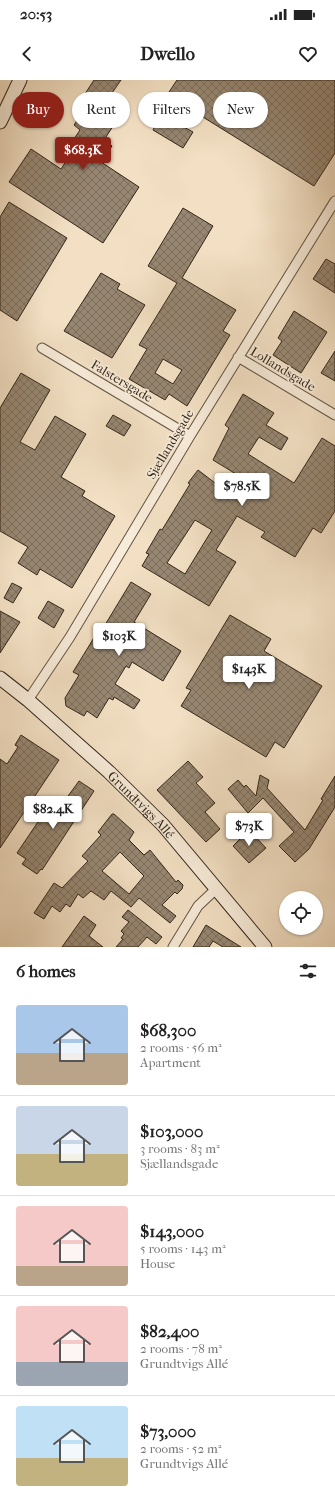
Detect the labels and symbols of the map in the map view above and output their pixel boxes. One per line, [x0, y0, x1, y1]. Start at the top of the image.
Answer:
pin: $68.3K [50, 137, 116, 171]
street label: Lollandsgade [248, 344, 319, 395]
street label: Falstersgade [88, 357, 156, 406]
street label: Sjællandsgade [143, 406, 197, 481]
pin: $78.5K [209, 473, 275, 507]
pin: $103K [91, 623, 147, 657]
pin: $143K [221, 656, 277, 690]
street label: Grundtvigs Allé [105, 768, 178, 841]
pin: $82.4K [20, 796, 86, 830]
pin: $73K [225, 813, 273, 847]

